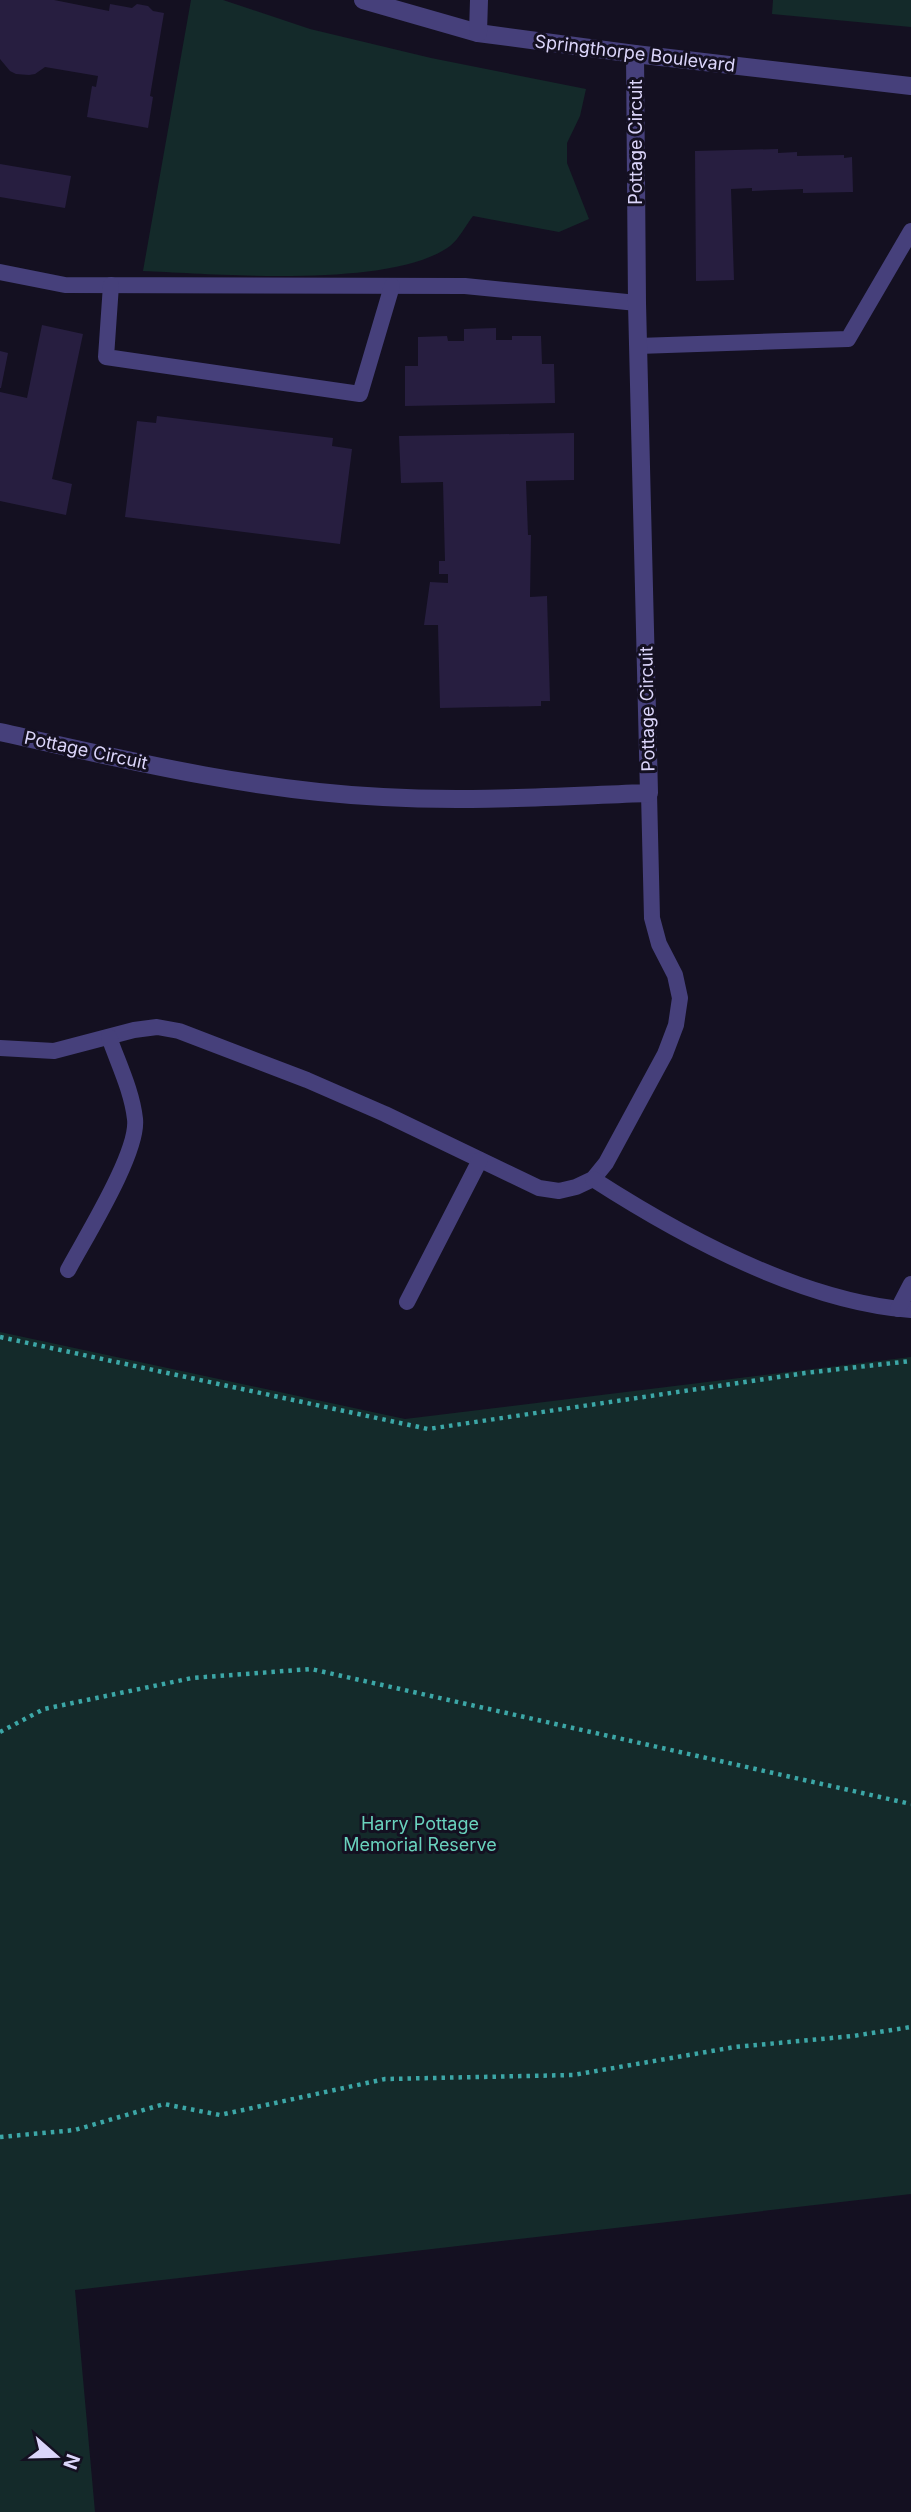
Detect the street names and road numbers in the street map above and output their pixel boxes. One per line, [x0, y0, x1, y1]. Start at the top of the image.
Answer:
street label: Springthorpe Boulevard [533, 30, 737, 76]
street label: Pottage Circuit [625, 79, 646, 205]
street label: Pottage Circuit [635, 646, 659, 772]
street label: Pottage Circuit [22, 727, 150, 773]

